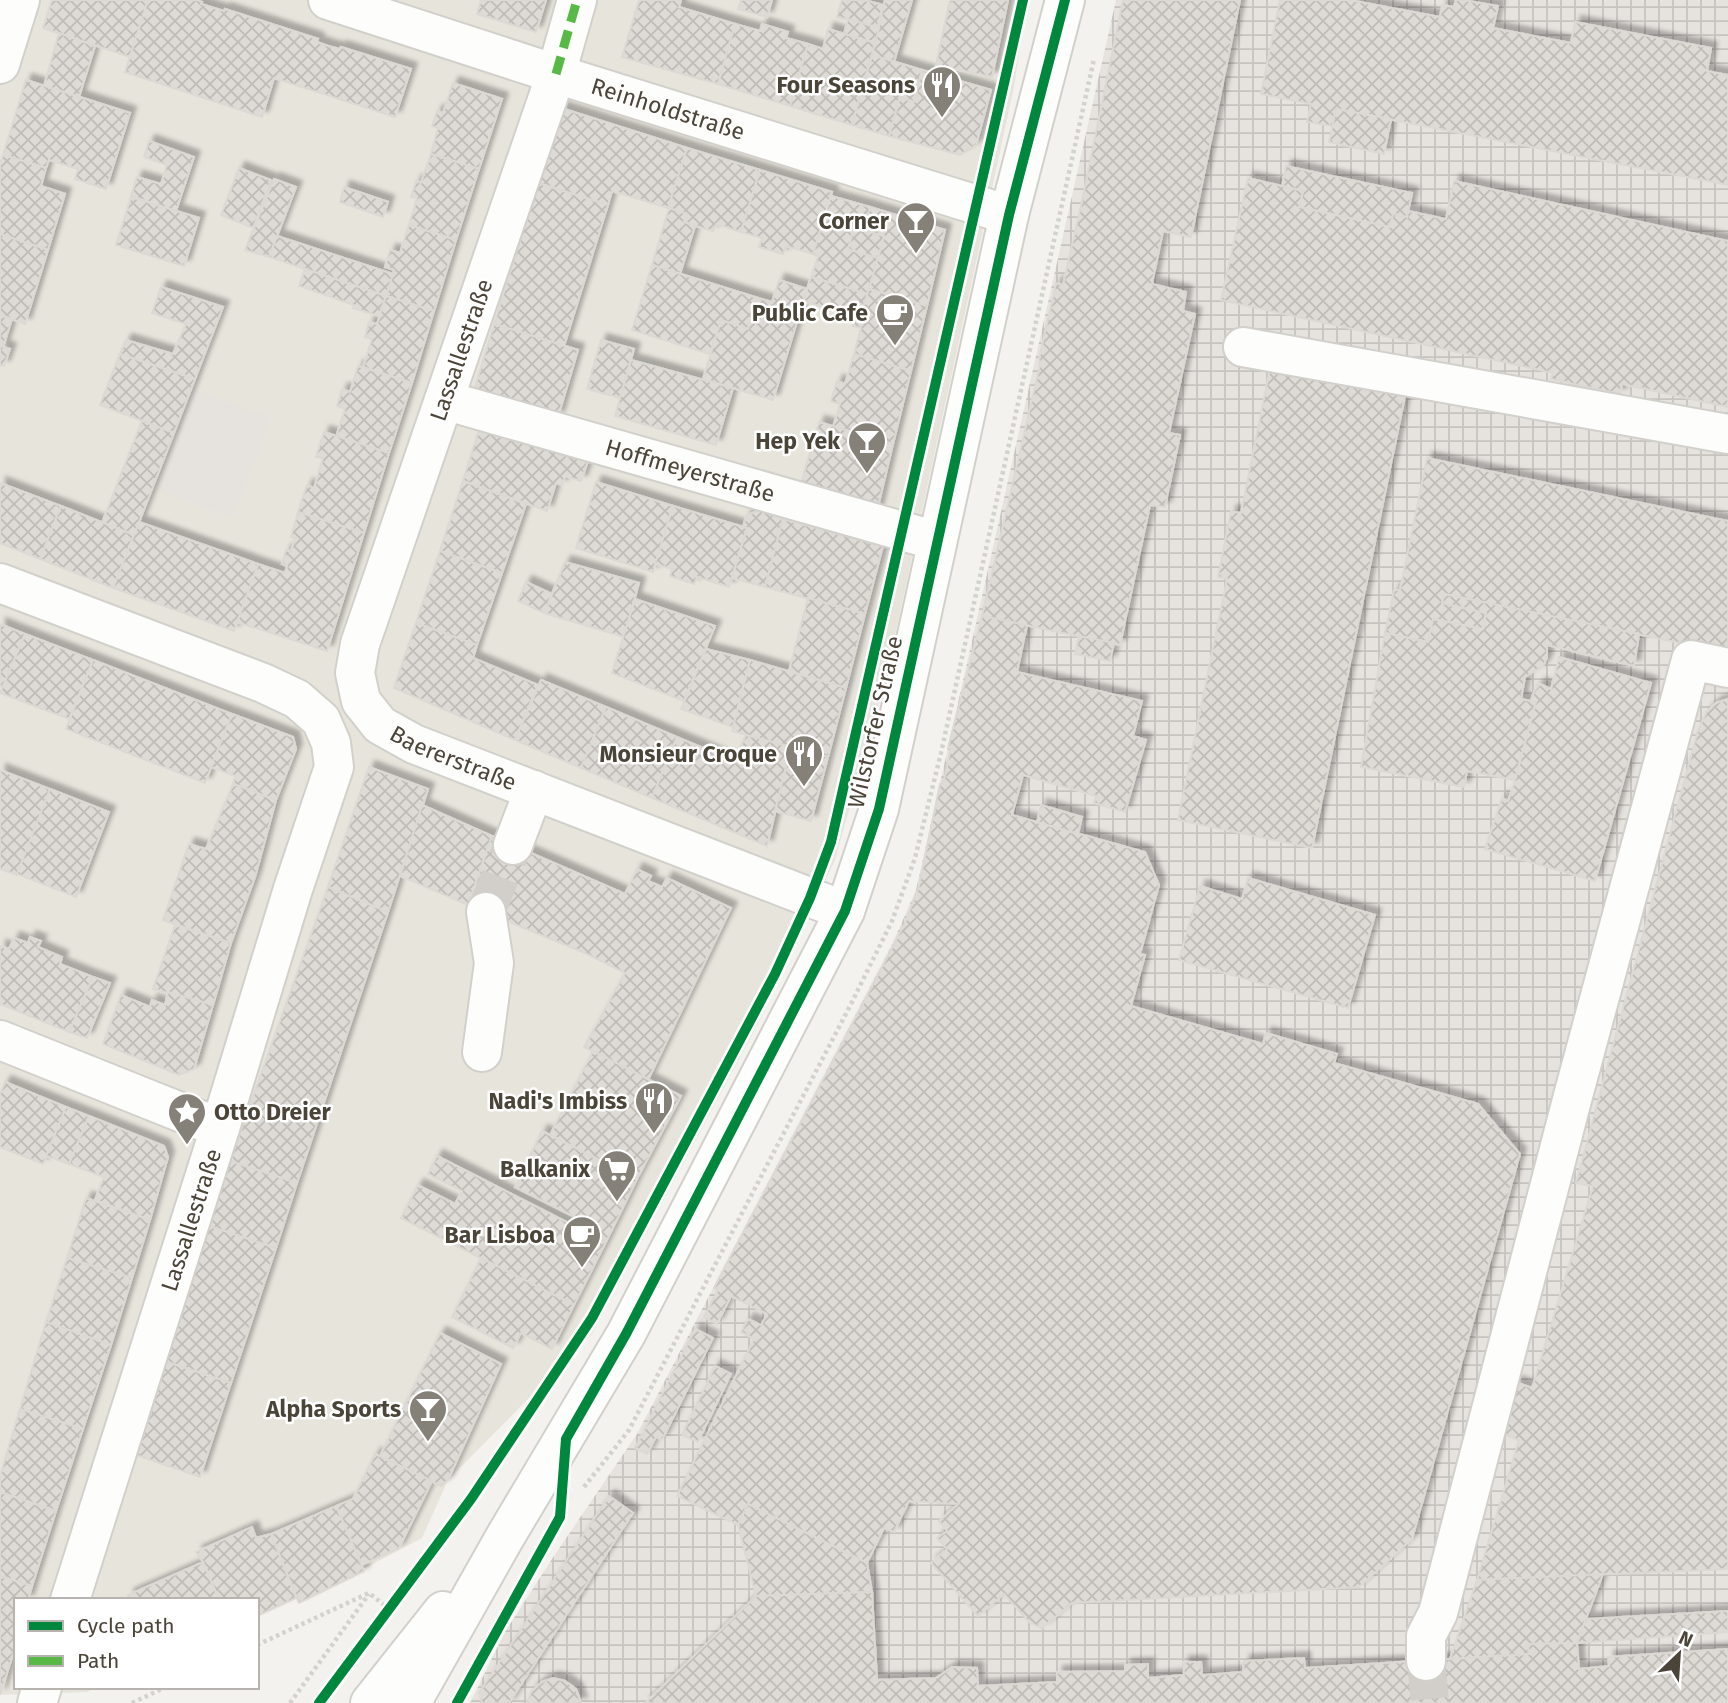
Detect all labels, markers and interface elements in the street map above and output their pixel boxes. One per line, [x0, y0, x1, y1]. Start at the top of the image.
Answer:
restaurant icon: Four Seasons [921, 64, 963, 119]
place label: Four Seasons [776, 71, 915, 99]
street label: Reinholdstraße [588, 72, 748, 146]
bar icon: Corner [895, 200, 937, 255]
place label: Corner [818, 207, 890, 235]
street label: Lassallestraße [424, 275, 498, 425]
cafe icon: Public Cafe [874, 292, 916, 347]
place label: Public Cafe [752, 299, 868, 327]
bar icon: Hep Yek [846, 420, 888, 475]
place label: Hep Yek [755, 427, 840, 455]
street label: Hoffmeyerstraße [602, 433, 778, 508]
street label: Wilstorfer Straße [842, 633, 908, 811]
street label: Baererstraße [385, 719, 521, 796]
restaurant icon: Monsieur Croque [783, 733, 825, 788]
place label: Monsieur Croque [600, 740, 777, 768]
restaurant icon: Nadi's Imbiss [633, 1080, 675, 1135]
place label: Nadi's Imbiss [489, 1087, 627, 1115]
place icon: Otto Dreier [166, 1091, 208, 1146]
place label: Otto Dreier [214, 1098, 332, 1126]
street label: Lassallestraße [155, 1145, 227, 1295]
supermarket icon: Balkanix [596, 1148, 638, 1203]
place label: Balkanix [500, 1155, 590, 1183]
cafe icon: Bar Lisboa [561, 1214, 603, 1269]
place label: Bar Lisboa [445, 1221, 555, 1249]
bar icon: Alpha Sports [407, 1388, 449, 1443]
place label: Alpha Sports [265, 1395, 401, 1423]
legend [14, 1598, 259, 1689]
text: Cycle path [77, 1613, 175, 1639]
north arrow [1644, 1619, 1714, 1689]
text: N [1675, 1626, 1697, 1652]
text: Path [77, 1648, 119, 1674]

